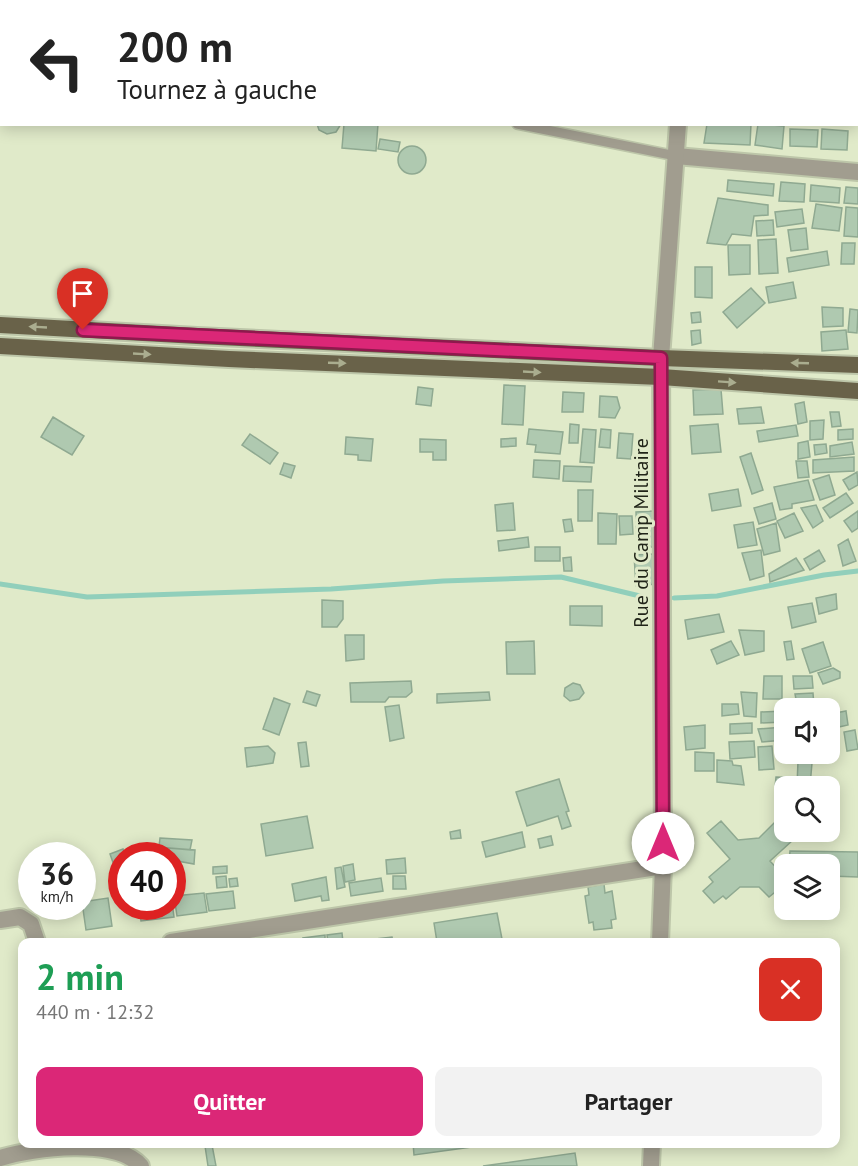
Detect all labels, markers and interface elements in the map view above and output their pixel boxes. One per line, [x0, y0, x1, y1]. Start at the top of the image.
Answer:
text: 200 m [117, 19, 233, 74]
icon: left [18, 24, 96, 102]
text: Tournez à gauche [117, 72, 317, 106]
pin [57, 268, 108, 330]
icon: arrive [66, 277, 99, 310]
one-way arrow [29, 323, 48, 332]
one-way arrow [133, 349, 152, 358]
one-way arrow [790, 358, 809, 367]
one-way arrow [328, 359, 347, 368]
one-way arrow [522, 367, 541, 376]
one-way arrow [717, 377, 736, 386]
street label: Rue du Camp Militaire [628, 438, 654, 628]
map controls [774, 698, 840, 920]
button: sound [774, 698, 840, 764]
button: search [774, 776, 840, 842]
position arrow [631, 811, 695, 875]
speed limit sign: 40 [108, 842, 186, 920]
text: 36 [40, 854, 74, 893]
button: layers [774, 854, 840, 920]
text: km/h [41, 887, 73, 906]
text: 2 min [36, 953, 124, 1000]
button: close [759, 958, 822, 1021]
text: 440 m · 12:32 [36, 999, 154, 1025]
button: Quitter [36, 1067, 423, 1136]
button: Partager [435, 1067, 822, 1136]

